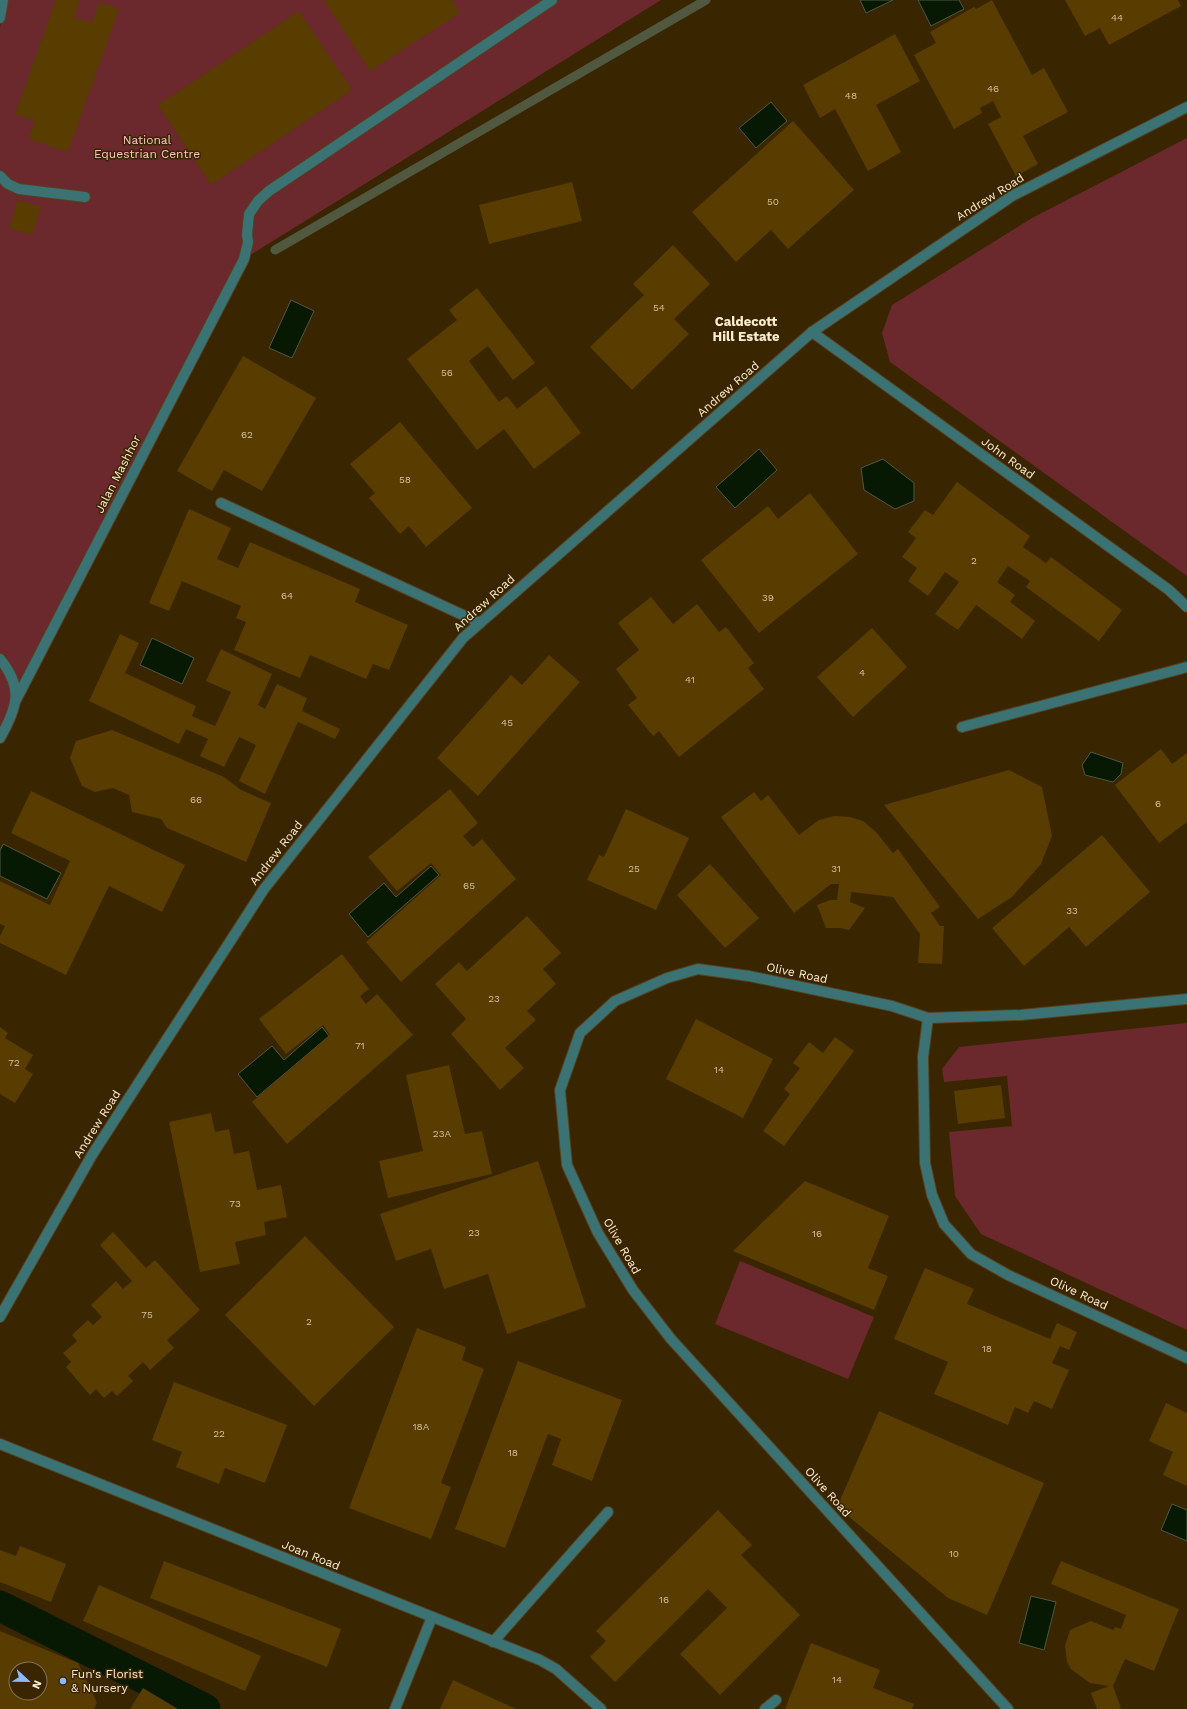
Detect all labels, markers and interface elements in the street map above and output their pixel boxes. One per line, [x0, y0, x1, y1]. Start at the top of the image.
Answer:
house number: 44 [1111, 12, 1123, 23]
house number: 46 [987, 83, 999, 94]
house number: 48 [845, 90, 857, 101]
park label: National Equestrian Centre [94, 133, 200, 161]
street label: Andrew Road [953, 171, 1027, 223]
house number: 50 [767, 196, 779, 207]
house number: 54 [653, 302, 665, 313]
district label: Caldecott Hill Estate [713, 314, 780, 344]
street label: Andrew Road [694, 358, 762, 420]
house number: 56 [441, 367, 453, 378]
house number: 62 [241, 429, 253, 440]
street label: Jalan Mashhor [92, 433, 144, 515]
street label: John Road [979, 434, 1037, 482]
house number: 58 [399, 474, 411, 485]
house number: 2 [971, 555, 977, 566]
street label: Andrew Road [451, 572, 517, 634]
house number: 64 [281, 590, 293, 601]
house number: 39 [762, 592, 774, 603]
house number: 4 [859, 667, 865, 678]
house number: 41 [685, 674, 695, 685]
house number: 45 [501, 717, 513, 728]
house number: 66 [190, 794, 202, 805]
house number: 6 [1155, 798, 1161, 809]
street label: Andrew Road [247, 818, 305, 888]
house number: 25 [628, 863, 640, 874]
house number: 31 [831, 863, 841, 874]
house number: 65 [463, 880, 475, 891]
house number: 33 [1066, 905, 1078, 916]
street label: Olive Road [765, 960, 829, 986]
house number: 23 [488, 993, 500, 1004]
house number: 71 [355, 1040, 365, 1051]
house number: 72 [8, 1057, 20, 1068]
house number: 14 [714, 1064, 724, 1075]
street label: Andrew Road [71, 1087, 123, 1161]
house number: 23A [433, 1128, 452, 1139]
house number: 73 [229, 1198, 241, 1209]
street label: Olive Road [600, 1215, 644, 1277]
house number: 23 [468, 1227, 480, 1238]
house number: 16 [812, 1228, 822, 1239]
street label: Olive Road [1048, 1273, 1110, 1313]
house number: 75 [141, 1309, 153, 1320]
house number: 2 [306, 1316, 312, 1327]
house number: 18 [982, 1343, 992, 1354]
house number: 18A [413, 1421, 430, 1432]
house number: 22 [213, 1428, 225, 1439]
house number: 18 [508, 1447, 518, 1458]
street label: Olive Road [802, 1464, 854, 1520]
street label: Joan Road [280, 1537, 342, 1573]
house number: 10 [949, 1548, 959, 1559]
house number: 16 [659, 1594, 669, 1605]
north arrow [8, 1661, 48, 1701]
place label: Fun's Florist & Nursery [71, 1667, 143, 1695]
house number: 14 [832, 1674, 842, 1685]
marker: Fun's Florist & Nursery [58, 1676, 68, 1686]
text: N [29, 1678, 44, 1691]

